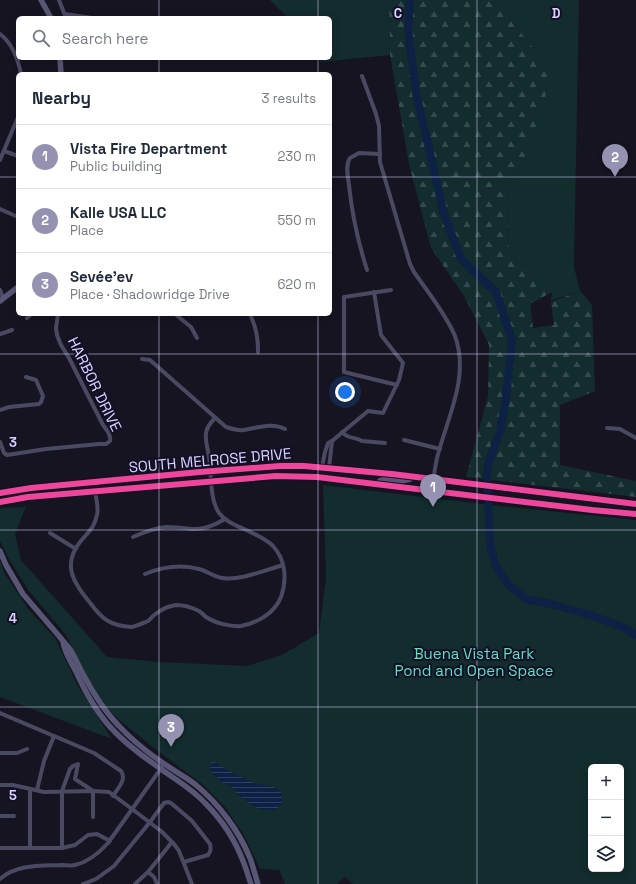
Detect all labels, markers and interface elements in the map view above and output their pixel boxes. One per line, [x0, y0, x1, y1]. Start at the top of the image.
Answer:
text: C [394, 5, 402, 22]
text: D [552, 5, 561, 22]
search box [16, 16, 332, 60]
icon: search [30, 27, 52, 49]
text: Search here [62, 29, 148, 48]
text: Nearby [32, 87, 91, 109]
text: 3 results [262, 90, 316, 107]
text: Vista Fire Department [70, 139, 227, 158]
pin: 2 [602, 144, 628, 177]
text: 1 [42, 148, 48, 165]
text: 230 m [278, 148, 316, 165]
text: Public building [70, 158, 162, 175]
text: Kalle USA LLC [70, 203, 166, 222]
text: 2 [41, 212, 49, 229]
text: 550 m [278, 212, 316, 229]
text: Place [70, 222, 104, 239]
text: Sevée'ev [70, 267, 133, 286]
text: 3 [41, 276, 49, 293]
text: 620 m [277, 276, 316, 293]
text: Place · Shadowridge Drive [70, 286, 230, 303]
street label: HARBOR DRIVE [64, 334, 126, 434]
your location [335, 382, 355, 402]
text: 3 [9, 434, 17, 451]
street label: SOUTH MELROSE DRIVE [128, 443, 292, 477]
pin: 1 [420, 474, 446, 507]
text: 4 [9, 610, 17, 627]
park label: Buena Vista Park Pond and Open Space [395, 644, 554, 680]
pin: 3 [158, 714, 184, 747]
map controls [588, 764, 624, 872]
button: + [588, 764, 624, 800]
text: 5 [9, 787, 17, 804]
button: − [588, 800, 624, 836]
button: layers [588, 836, 624, 872]

